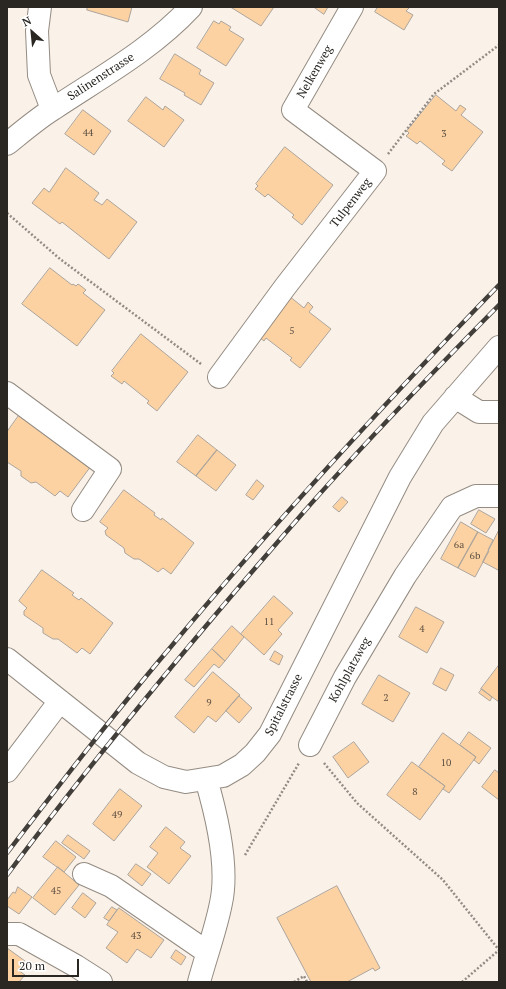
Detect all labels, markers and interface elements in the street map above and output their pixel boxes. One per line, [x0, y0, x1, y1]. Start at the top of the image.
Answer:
north arrow [12, 12, 52, 52]
text: N [20, 13, 33, 29]
street label: Nelkenweg [294, 43, 336, 101]
street label: Salinenstrasse [65, 50, 137, 104]
house number: 44 [83, 127, 93, 139]
house number: 3 [441, 128, 447, 140]
street label: Tulpenweg [327, 176, 375, 230]
house number: 5 [289, 325, 295, 337]
house number: 6a [454, 539, 464, 551]
house number: 6b [470, 550, 480, 562]
house number: 11 [264, 616, 274, 628]
house number: 4 [419, 623, 425, 635]
street label: Kohlplatzweg [326, 635, 374, 705]
street label: Spitalstrasse [262, 672, 306, 738]
house number: 2 [383, 692, 389, 704]
house number: 9 [206, 697, 212, 709]
house number: 10 [441, 757, 451, 769]
house number: 8 [412, 786, 418, 798]
house number: 49 [112, 809, 122, 821]
house number: 45 [51, 885, 61, 897]
house number: 43 [131, 930, 141, 942]
scale bar [14, 951, 81, 977]
text: 20 m [19, 958, 45, 973]

